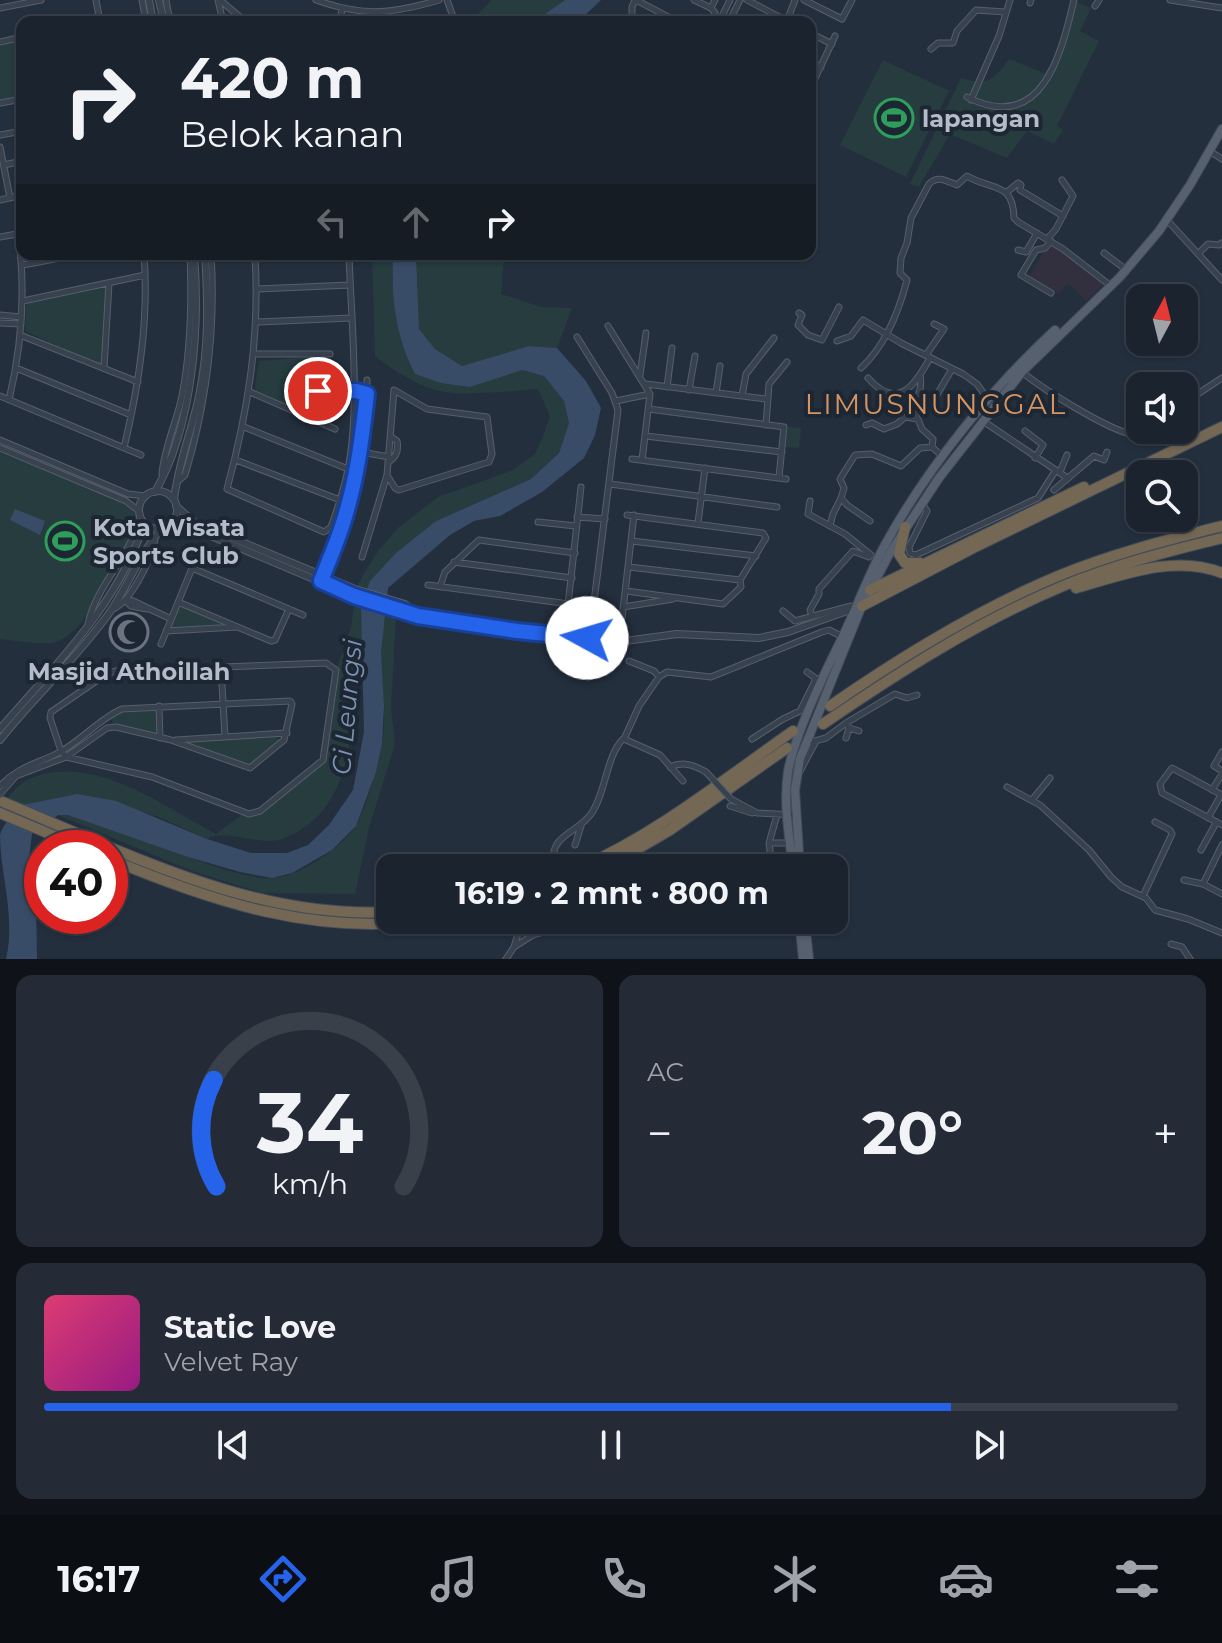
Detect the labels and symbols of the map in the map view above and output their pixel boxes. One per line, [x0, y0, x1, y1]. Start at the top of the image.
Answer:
sports icon: lapangan [873, 97, 915, 139]
place label: lapangan [922, 104, 1040, 133]
north arrow [1126, 284, 1198, 356]
pin [284, 357, 352, 425]
district label: LIMUSNUNGGAL [805, 387, 1067, 421]
place label: Kota Wisata Sports Club [93, 513, 245, 570]
sports icon: Kota Wisata Sports Club [44, 520, 86, 562]
position arrow [545, 596, 629, 680]
mosque icon: Masjid Athoillah [108, 611, 150, 653]
water label: Ci Leungsi [325, 637, 369, 776]
place label: Masjid Athoillah [28, 657, 230, 686]
speed limit sign: 40 [24, 830, 128, 934]

